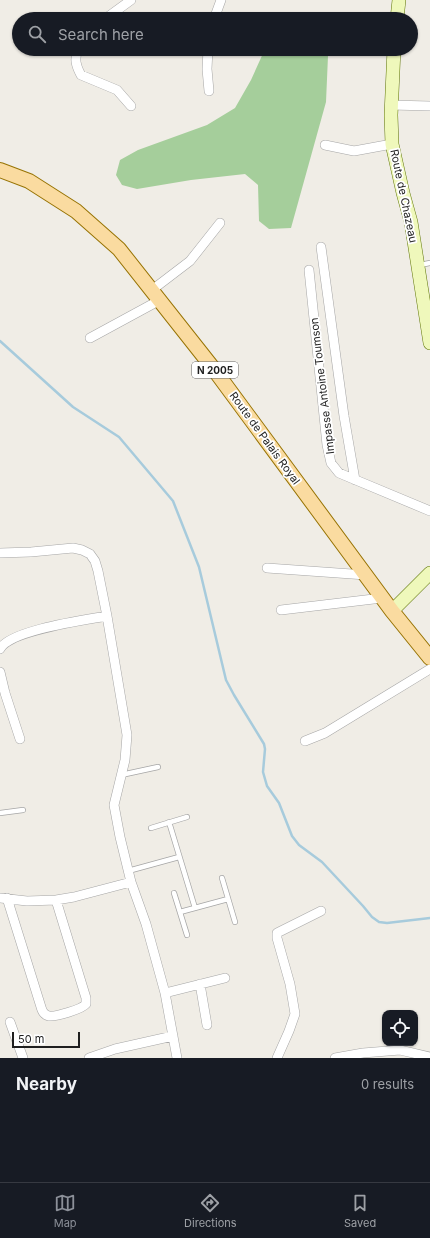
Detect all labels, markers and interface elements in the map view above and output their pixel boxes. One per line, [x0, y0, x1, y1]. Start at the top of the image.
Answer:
search box [12, 12, 418, 56]
icon: search [26, 23, 48, 45]
text: Search here [58, 25, 144, 44]
street label: Route de Chazeau [387, 148, 421, 244]
street label: Impasse Antoine Toumson [307, 317, 337, 455]
road number: N 2005 [192, 362, 238, 378]
street label: Route de Palais Royal [227, 389, 303, 487]
map controls [382, 1010, 418, 1046]
button: locate [382, 1010, 418, 1046]
scale bar [12, 1030, 80, 1049]
text: 50 m [18, 1032, 44, 1046]
text: Nearby [16, 1074, 77, 1094]
text: 0 results [361, 1076, 414, 1092]
tab: Map [54, 1192, 77, 1230]
tab: Directions [184, 1192, 237, 1230]
tab: Saved [344, 1192, 376, 1230]

